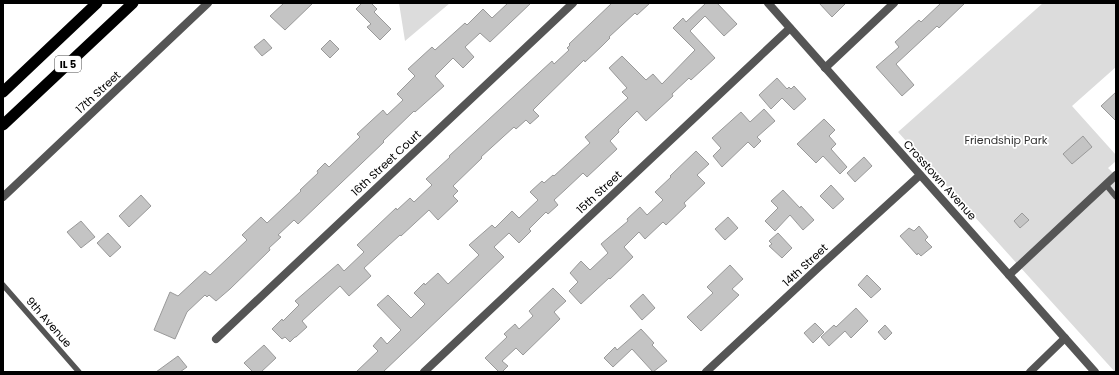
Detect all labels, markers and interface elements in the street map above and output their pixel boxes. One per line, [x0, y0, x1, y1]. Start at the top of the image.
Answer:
road number: IL 5 [55, 56, 81, 72]
street label: 17th Street [72, 67, 124, 117]
street label: 16th Street Court [348, 126, 424, 200]
park label: Friendship Park [964, 132, 1048, 148]
street label: Crosstown Avenue [900, 137, 980, 224]
street label: 15th Street [573, 167, 625, 217]
street label: 14th Street [779, 240, 831, 290]
street label: 9th Avenue [23, 293, 76, 351]

